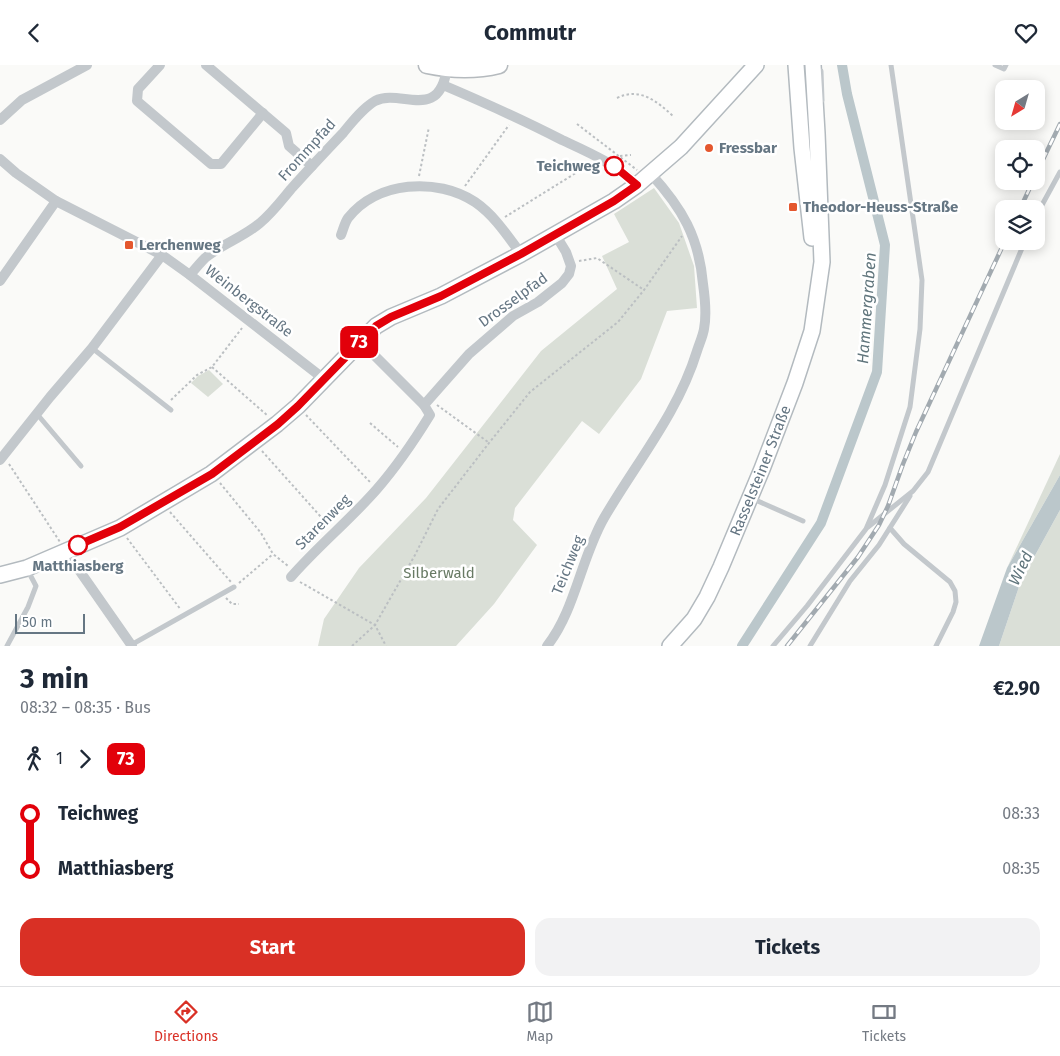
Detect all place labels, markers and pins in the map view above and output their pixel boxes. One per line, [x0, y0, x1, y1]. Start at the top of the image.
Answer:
place label: Fressbar [719, 139, 778, 157]
marker: Fressbar [703, 142, 715, 154]
marker: Teichweg [604, 156, 624, 176]
place label: Teichweg [537, 157, 601, 175]
place label: Theodor-Heuss-Straße [803, 198, 958, 216]
marker: Theodor-Heuss-Straße [787, 201, 799, 213]
place label: Lerchenweg [139, 236, 221, 254]
marker: Lerchenweg [123, 239, 135, 251]
marker: Matthiasberg [68, 535, 88, 555]
place label: Matthiasberg [32, 557, 124, 575]

